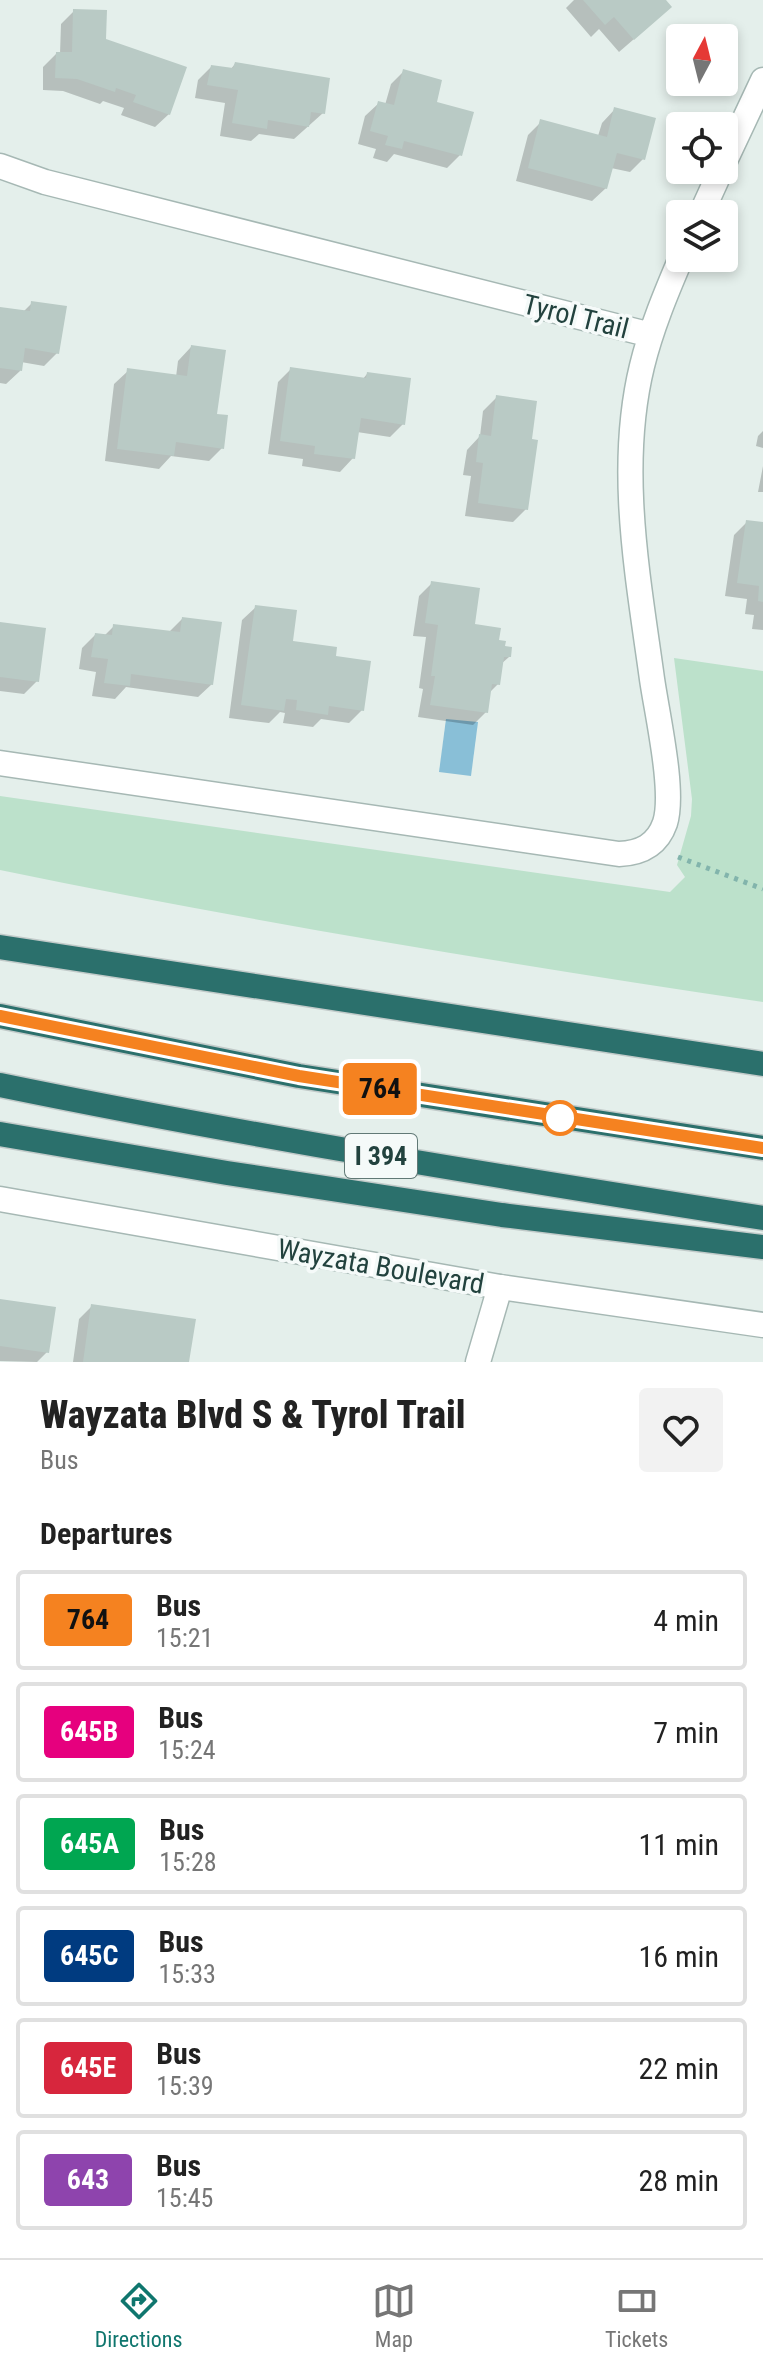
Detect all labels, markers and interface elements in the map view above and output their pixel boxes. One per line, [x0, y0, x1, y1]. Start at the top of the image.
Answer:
north arrow [666, 24, 738, 96]
map controls [666, 24, 738, 272]
button: locate [666, 112, 738, 184]
button: layers [666, 200, 738, 272]
street label: Tyrol Trail [520, 287, 632, 346]
line badge: 764 [334, 1063, 426, 1115]
text: 764 [359, 1072, 401, 1105]
unlabelled marker [543, 1101, 577, 1135]
road number: I 394 [345, 1134, 417, 1178]
street label: Wayzata Boulevard [275, 1232, 487, 1301]
button: heart [639, 1388, 723, 1472]
text: Wayzata Blvd S & Tyrol Trail [40, 1393, 465, 1437]
text: Bus [40, 1445, 79, 1475]
text: Departures [40, 1516, 173, 1551]
text: Bus [156, 1588, 201, 1623]
text: 764 [67, 1603, 109, 1636]
text: 4 min [653, 1603, 719, 1638]
text: 15:21 [156, 1623, 213, 1653]
text: Bus [158, 1700, 203, 1735]
text: 645B [60, 1715, 118, 1748]
text: 7 min [653, 1715, 719, 1750]
text: 15:24 [158, 1735, 216, 1765]
text: Bus [159, 1812, 204, 1847]
text: 645A [60, 1827, 119, 1860]
text: 11 min [638, 1827, 719, 1862]
text: 15:28 [159, 1847, 217, 1877]
text: Bus [158, 1924, 204, 1959]
text: 645C [60, 1939, 118, 1972]
text: 16 min [638, 1939, 719, 1974]
text: 15:33 [158, 1959, 216, 1989]
text: Bus [156, 2036, 201, 2071]
text: 645E [60, 2051, 116, 2084]
text: 22 min [638, 2051, 719, 2086]
text: 15:39 [156, 2071, 214, 2101]
text: Bus [156, 2148, 201, 2183]
text: 643 [67, 2163, 109, 2196]
text: 28 min [638, 2163, 719, 2198]
text: 15:45 [156, 2183, 213, 2213]
tab: Directions [95, 2279, 183, 2352]
tab: Map [372, 2279, 416, 2352]
tab: Tickets [605, 2279, 668, 2352]

